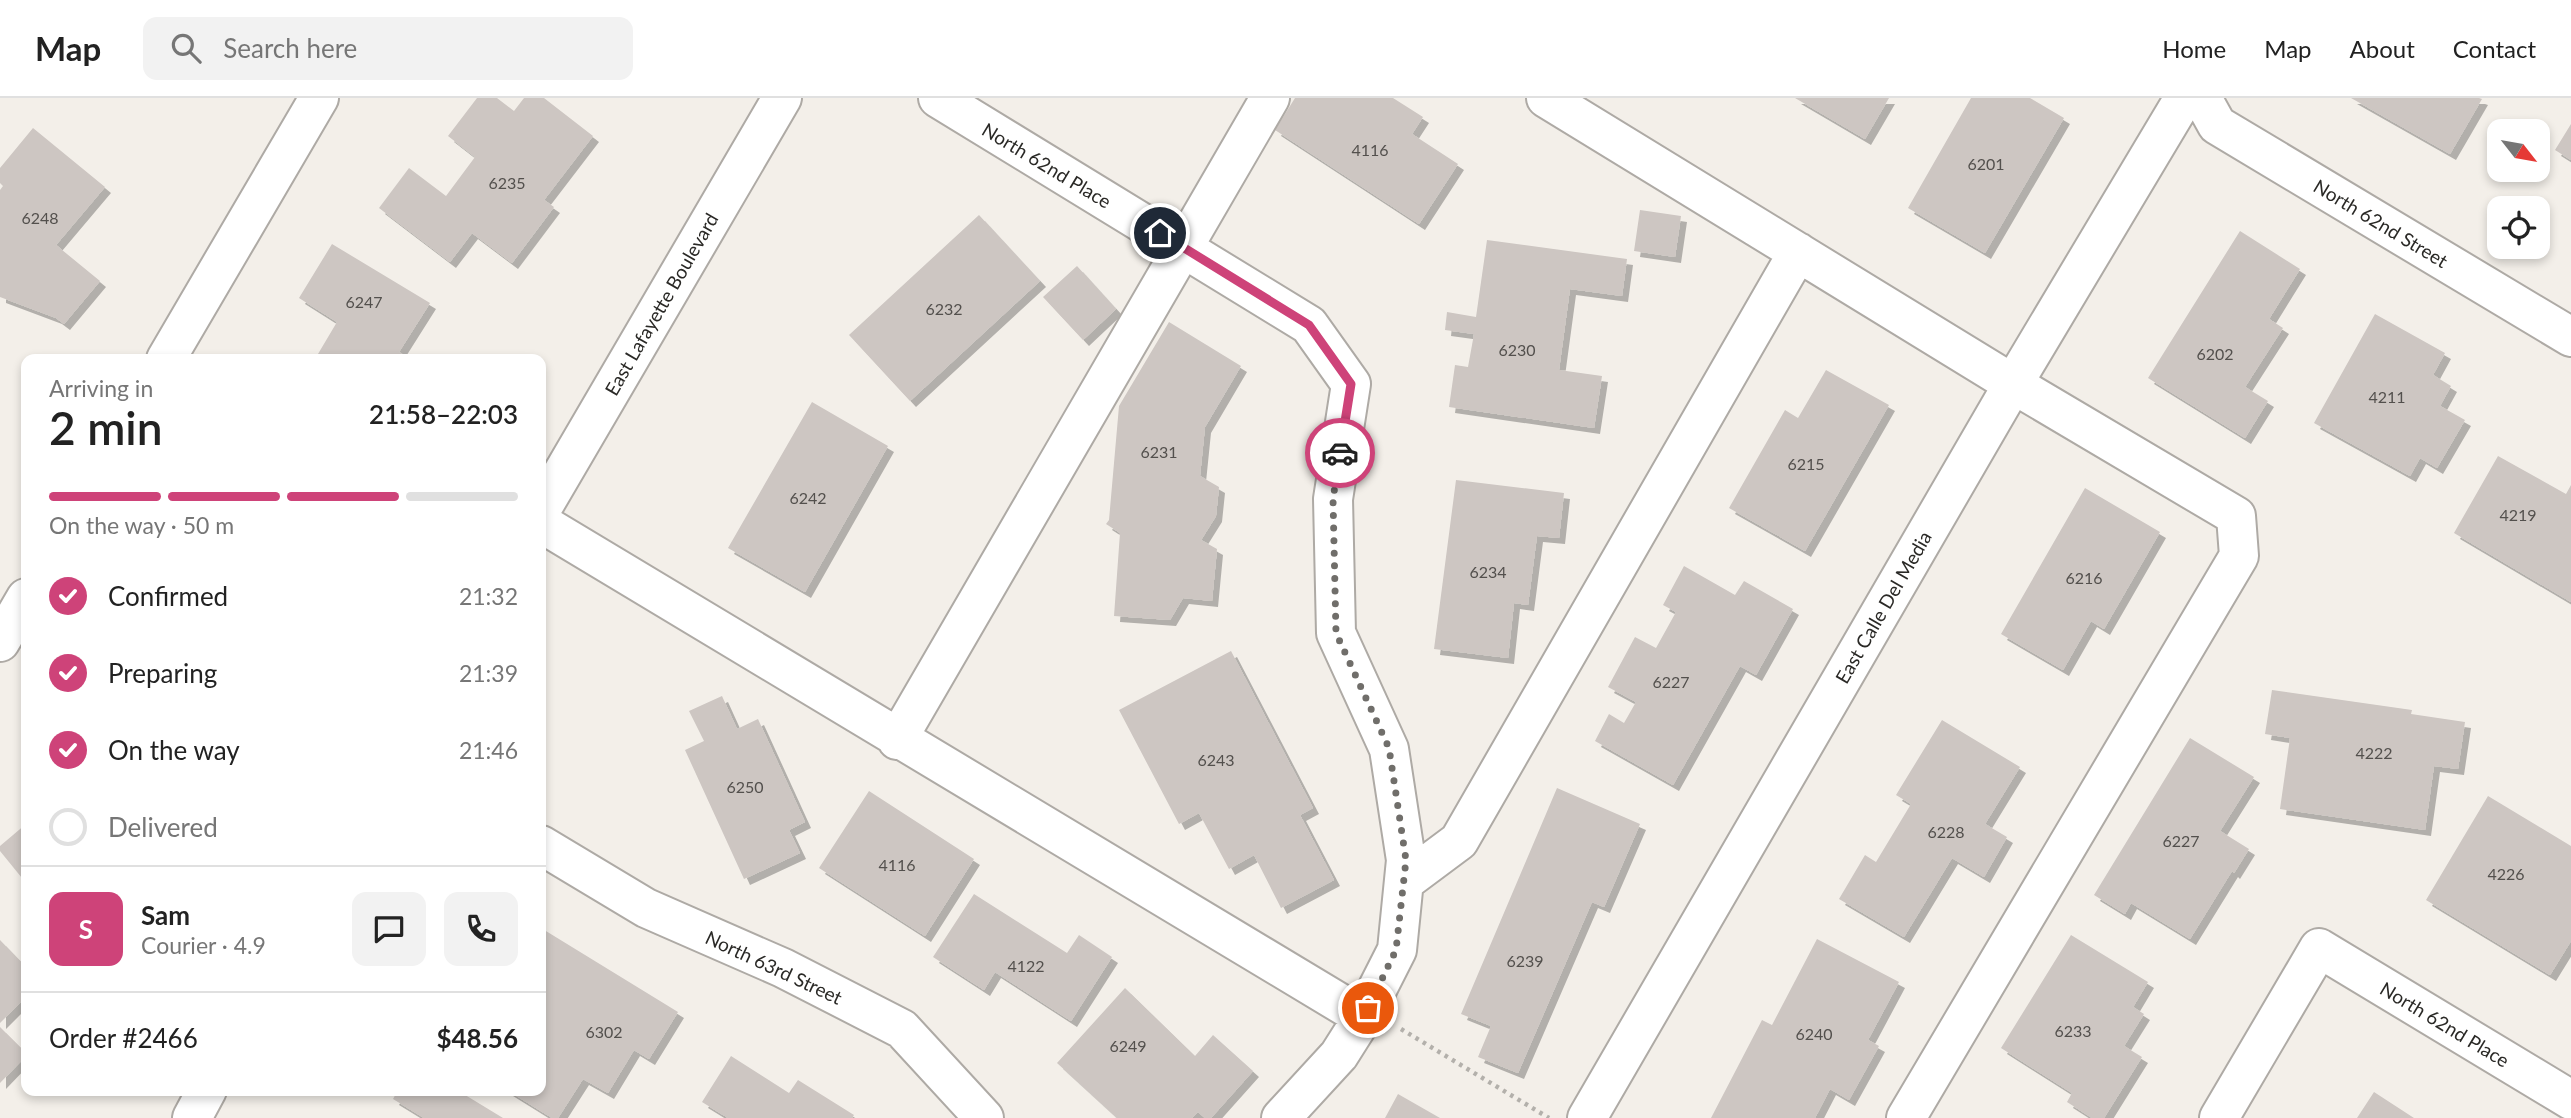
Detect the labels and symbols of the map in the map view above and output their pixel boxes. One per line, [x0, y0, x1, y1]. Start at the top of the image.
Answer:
street label: North 62nd Place [978, 117, 1116, 213]
north arrow [2487, 119, 2550, 182]
house number: 4116 [1351, 140, 1389, 159]
house number: 6201 [1967, 154, 2005, 173]
house number: 6235 [488, 173, 526, 192]
street label: North 62nd Street [2310, 174, 2452, 272]
pin [1130, 203, 1190, 263]
house number: 6248 [21, 208, 59, 227]
street label: East Lafayette Boulevard [599, 209, 723, 399]
house number: 6247 [345, 292, 383, 311]
house number: 6232 [925, 299, 963, 318]
house number: 6230 [1498, 340, 1536, 359]
house number: 6202 [2196, 344, 2234, 363]
house number: 4211 [2368, 387, 2406, 406]
courier [1305, 418, 1375, 488]
house number: 6231 [1140, 442, 1178, 461]
house number: 6215 [1787, 454, 1825, 473]
house number: 6242 [789, 488, 827, 507]
house number: 4219 [2499, 505, 2537, 524]
street label: East Calle Del Media [1830, 527, 1936, 687]
house number: 6234 [1469, 562, 1507, 581]
house number: 6216 [2065, 568, 2103, 587]
house number: 6227 [1652, 672, 1690, 691]
house number: 4222 [2355, 743, 2393, 762]
house number: 6243 [1197, 750, 1235, 769]
house number: 6250 [726, 777, 764, 796]
house number: 6228 [1927, 822, 1965, 841]
house number: 6227 [2162, 831, 2200, 850]
house number: 4116 [878, 855, 916, 874]
house number: 4226 [2487, 864, 2525, 883]
street label: North 63rd Street [702, 925, 846, 1009]
house number: 6239 [1506, 951, 1544, 970]
house number: 4122 [1007, 956, 1045, 975]
street label: North 62nd Place [2376, 976, 2514, 1072]
pin [1338, 978, 1398, 1038]
house number: 6233 [2054, 1021, 2092, 1040]
house number: 6302 [585, 1022, 623, 1041]
house number: 6240 [1795, 1024, 1833, 1043]
house number: 6249 [1109, 1036, 1147, 1055]

